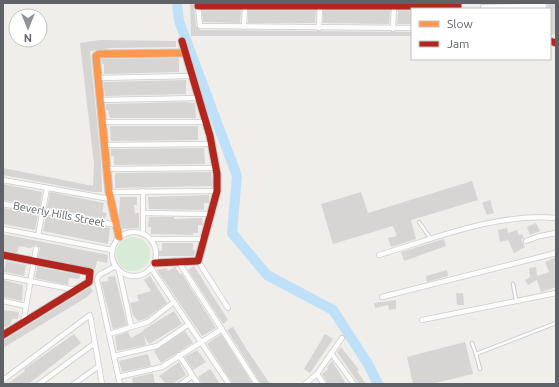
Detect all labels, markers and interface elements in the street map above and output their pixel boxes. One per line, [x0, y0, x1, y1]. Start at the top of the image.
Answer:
north arrow [8, 8, 48, 48]
legend [411, 8, 551, 60]
text: Slow [447, 17, 473, 30]
text: N [24, 32, 32, 44]
text: Jam [447, 37, 469, 50]
street label: Beverly Hills Street [12, 199, 107, 229]

